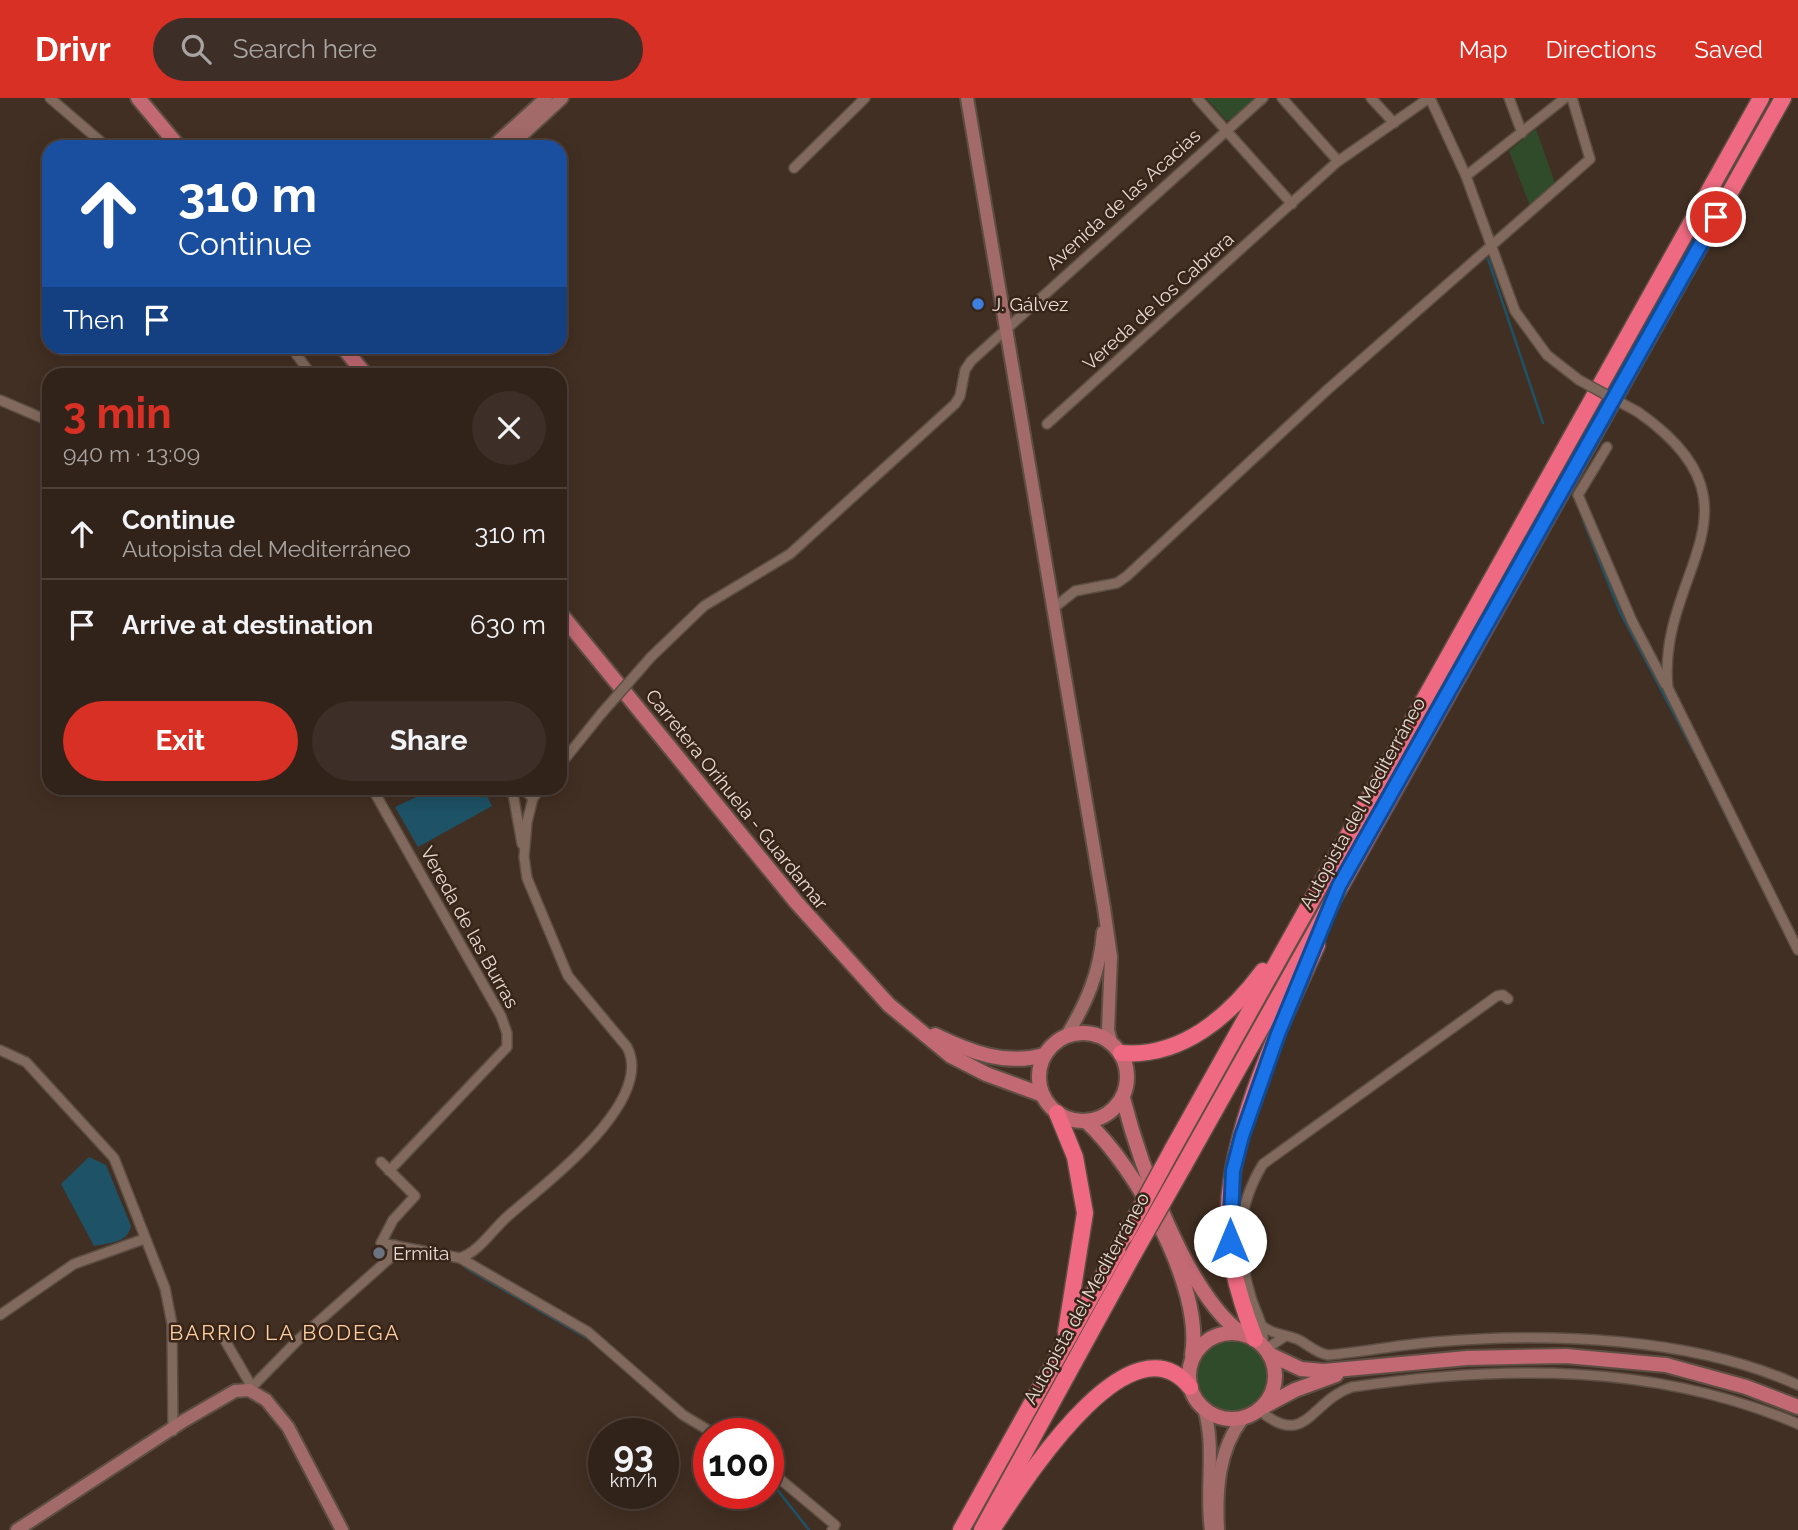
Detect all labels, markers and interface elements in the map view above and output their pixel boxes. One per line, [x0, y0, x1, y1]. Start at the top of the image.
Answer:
search box [153, 18, 643, 81]
text: Drivr [35, 30, 111, 69]
icon: search [177, 30, 215, 68]
text: Search here [233, 34, 377, 64]
text: Map [1459, 35, 1508, 64]
text: Directions [1546, 35, 1656, 64]
text: Saved [1694, 35, 1763, 64]
street label: Avenida de las Acacias [1041, 124, 1205, 274]
text: 310 m [178, 166, 317, 223]
icon: ahead [63, 168, 154, 259]
pin [1686, 187, 1746, 247]
icon: arrive [1697, 198, 1735, 236]
text: Continue [178, 225, 312, 262]
street label: Vereda de los Cabrera [1078, 228, 1238, 374]
place label: J. Gálvez [992, 293, 1068, 315]
marker: J. Gálvez [970, 296, 986, 312]
icon: arrive [138, 301, 176, 339]
text: Then [63, 305, 124, 335]
text: 3 min [63, 389, 172, 438]
button: close [472, 391, 546, 465]
text: 940 m · 13:09 [63, 440, 200, 467]
text: Continue [122, 505, 235, 535]
icon: ahead [63, 515, 101, 553]
text: 310 m [475, 519, 546, 549]
text: Autopista del Mediterráneo [122, 535, 411, 562]
icon: arrive [63, 606, 101, 644]
text: Arrive at destination [122, 610, 373, 640]
text: 630 m [470, 610, 546, 640]
street label: Carretera Orihuela - Guardamar [641, 685, 833, 914]
street label: Autopista del Mediterráneo [1295, 693, 1429, 913]
button: Exit [63, 701, 298, 781]
button: Share [312, 701, 546, 781]
street label: Vereda de las Burras [416, 842, 524, 1012]
street label: Autopista del Mediterráneo [1019, 1188, 1153, 1408]
position arrow [1193, 1204, 1267, 1278]
place label: Ermita [393, 1242, 449, 1264]
marker: Ermita [371, 1245, 387, 1261]
district label: BARRIO LA BODEGA [169, 1320, 401, 1345]
speed limit sign: 100 [693, 1418, 784, 1509]
text: 93 [613, 1434, 654, 1475]
text: km/h [610, 1470, 657, 1491]

